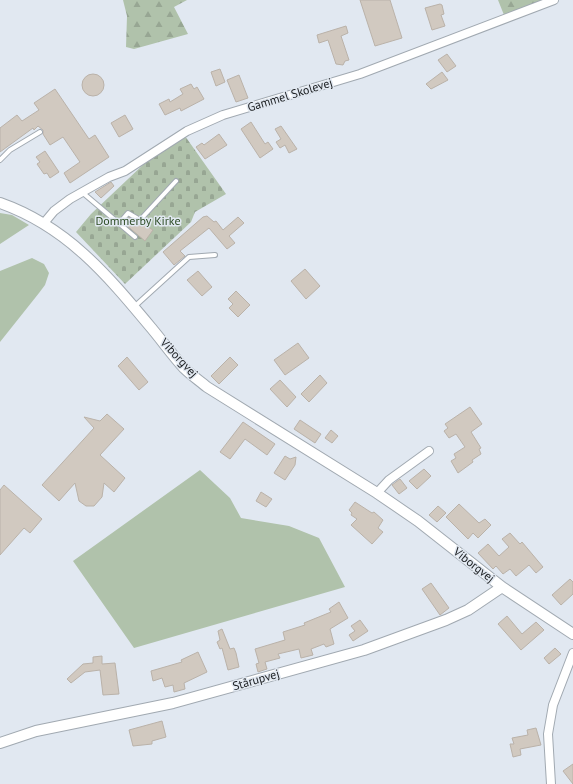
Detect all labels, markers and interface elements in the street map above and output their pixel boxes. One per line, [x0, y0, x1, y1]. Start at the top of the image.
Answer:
street label: Gammel Skolevej [245, 74, 334, 115]
park label: Dommerby Kirke [96, 213, 180, 228]
street label: Viborgvej [157, 334, 201, 380]
street label: Viborgvej [450, 543, 498, 585]
street label: Stårupvej [231, 666, 281, 693]

